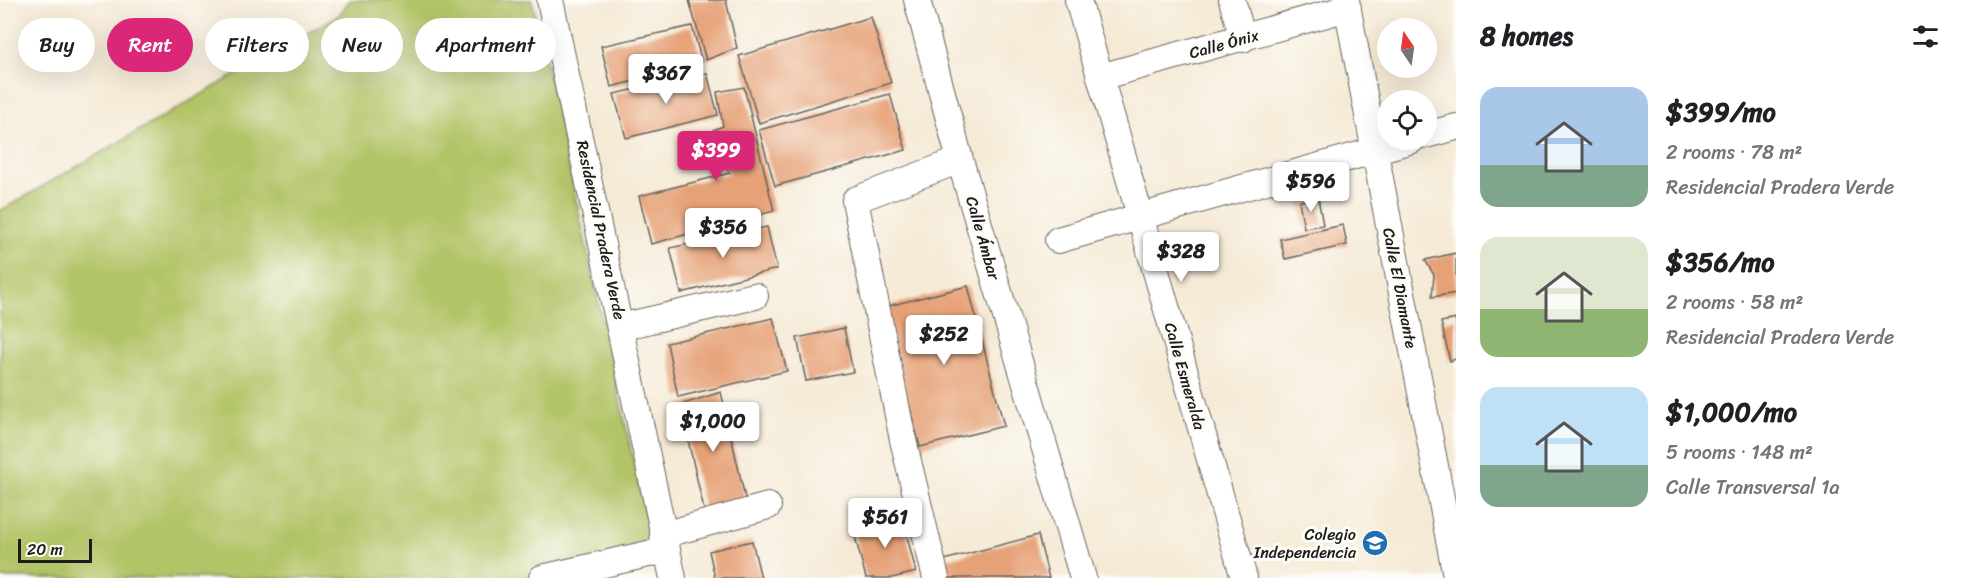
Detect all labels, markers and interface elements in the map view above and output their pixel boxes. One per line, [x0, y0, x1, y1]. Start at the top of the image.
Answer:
text: 8 homes [1480, 13, 1573, 59]
chip: Buy [18, 18, 95, 72]
chip: Rent [107, 18, 193, 72]
chip: Filters [205, 18, 309, 72]
chip: New [321, 18, 403, 72]
chip: Apartment [415, 18, 556, 72]
north arrow [1377, 18, 1437, 78]
map controls [1377, 18, 1437, 150]
icon: filters [1909, 20, 1942, 53]
street label: Calle Ónix [1186, 21, 1263, 67]
pin: $367 [630, 54, 702, 105]
text: $367 [642, 56, 690, 91]
text: $399/mo [1666, 89, 1776, 135]
button: locate [1377, 90, 1437, 150]
icon: home [1528, 111, 1600, 183]
pin: $399 [680, 131, 752, 182]
text: $399 [692, 133, 741, 168]
text: 2 rooms · 78 m² [1666, 135, 1802, 170]
street label: Residencial Pradera Verde [568, 138, 634, 322]
pin: $596 [1275, 162, 1347, 213]
text: $596 [1286, 164, 1336, 199]
text: Residencial Pradera Verde [1666, 170, 1894, 205]
street label: Calle Ámbar [957, 193, 1009, 285]
pin: $356 [687, 208, 759, 259]
text: $356 [699, 210, 747, 245]
street label: Calle El Diamante [1374, 225, 1426, 351]
pin: $328 [1145, 232, 1217, 283]
text: $328 [1157, 234, 1205, 269]
text: $356/mo [1666, 239, 1775, 285]
icon: home [1528, 261, 1600, 333]
text: 2 rooms · 58 m² [1666, 285, 1803, 320]
pin: $252 [908, 315, 980, 366]
text: $252 [920, 317, 968, 352]
street label: Calle Esmeralda [1156, 319, 1214, 434]
text: Residencial Pradera Verde [1666, 320, 1894, 355]
text: $1,000/mo [1666, 389, 1797, 435]
pin: $1,000 [664, 402, 762, 453]
text: $1,000 [680, 404, 746, 439]
icon: home [1528, 411, 1600, 483]
text: 5 rooms · 148 m² [1666, 435, 1813, 470]
text: Calle Transversal 1a [1666, 470, 1840, 505]
pin: $561 [849, 498, 921, 549]
text: $561 [862, 500, 908, 535]
place label: Colegio Independencia [1253, 520, 1357, 567]
school or university icon: Colegio Independencia [1360, 528, 1390, 558]
text: 20 m [27, 535, 63, 564]
scale bar [18, 536, 92, 564]

